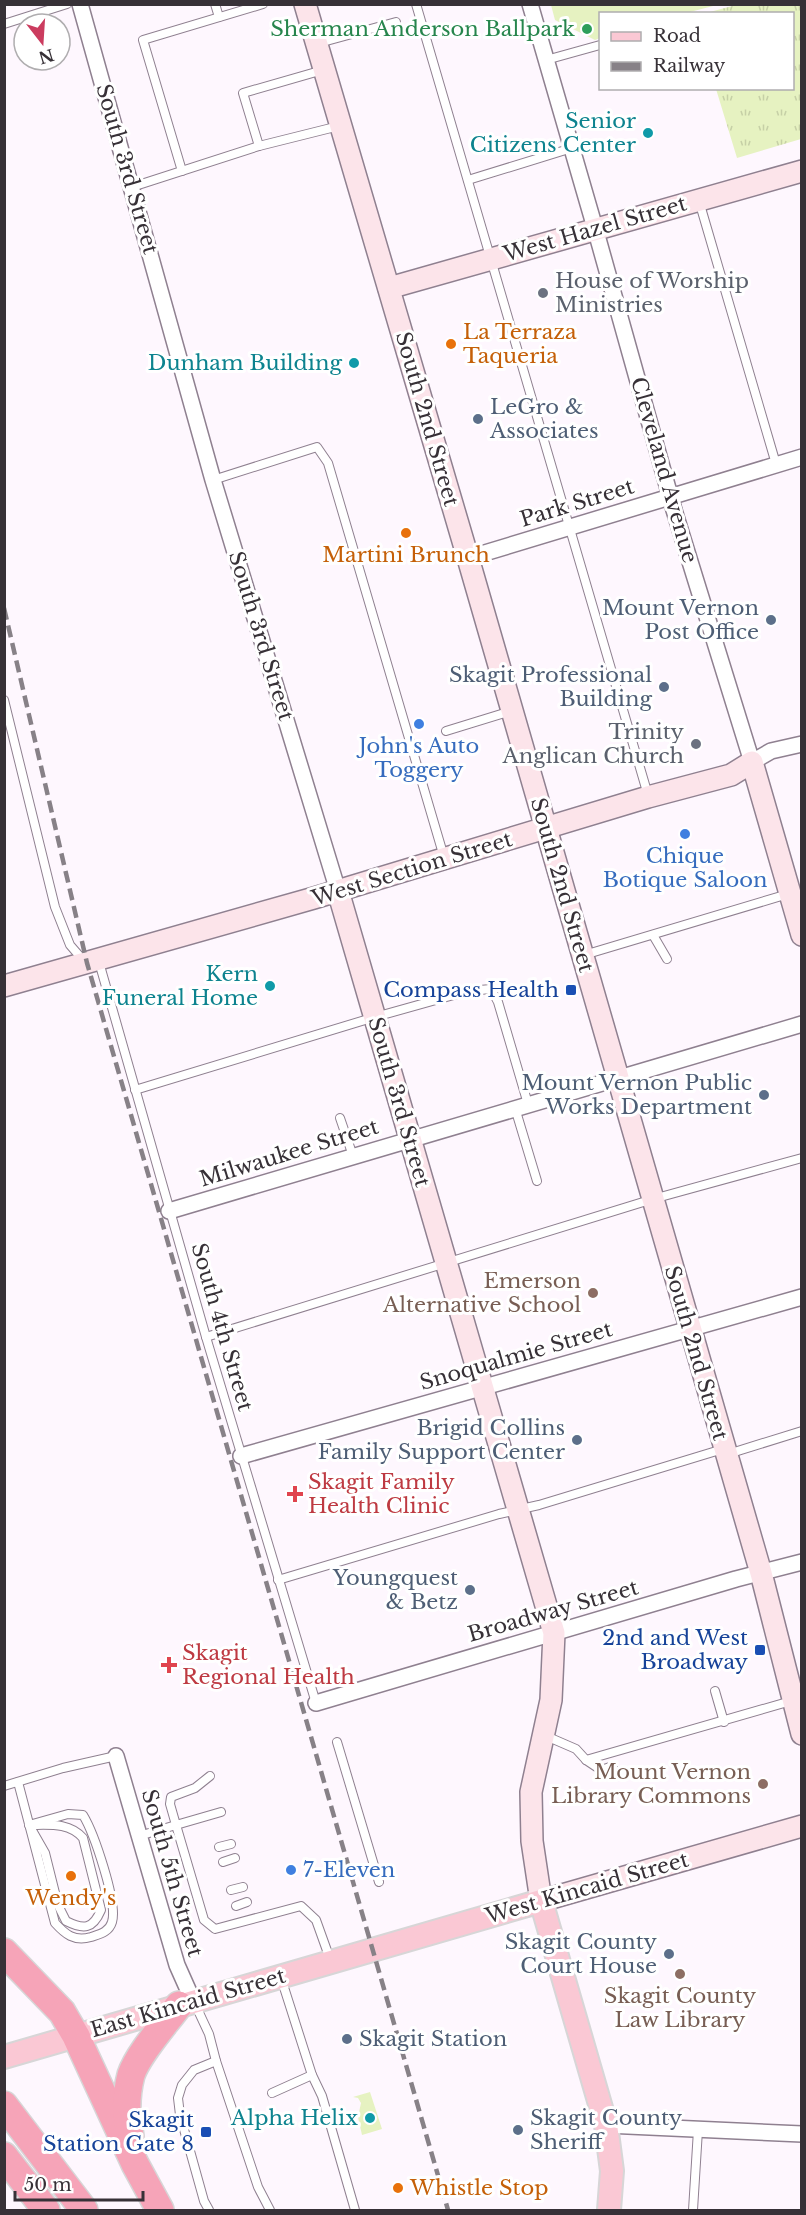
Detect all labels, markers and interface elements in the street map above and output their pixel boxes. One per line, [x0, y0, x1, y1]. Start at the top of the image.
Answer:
north arrow [12, 12, 72, 72]
legend [599, 12, 794, 90]
place label: Sherman Anderson Ballpark [270, 16, 575, 42]
marker: Sherman Anderson Ballpark [580, 22, 594, 36]
text: Road [653, 25, 701, 47]
text: N [36, 45, 57, 68]
text: Railway [653, 55, 726, 77]
street label: South 3rd Street [90, 81, 164, 257]
place label: Senior Citizens Center [470, 108, 636, 158]
marker: Senior Citizens Center [641, 126, 655, 140]
street label: West Hazel Street [499, 190, 690, 268]
place label: House of Worship Ministries [555, 268, 749, 318]
marker: House of Worship Ministries [536, 286, 550, 300]
place label: La Terraza Taqueria [463, 319, 577, 369]
street label: South 2nd Street [390, 329, 464, 509]
marker: La Terraza Taqueria [444, 337, 458, 351]
place label: Dunham Building [148, 350, 342, 376]
marker: Dunham Building [347, 356, 361, 370]
street label: Cleveland Avenue [625, 374, 703, 566]
place label: LeGro & Associates [489, 394, 599, 444]
marker: LeGro & Associates [471, 412, 485, 426]
street label: Park Street [517, 473, 637, 533]
marker: Martini Brunch [399, 526, 413, 540]
place label: Martini Brunch [322, 542, 490, 568]
street label: South 3rd Street [223, 548, 299, 724]
place label: Mount Vernon Post Office [602, 595, 759, 645]
marker: Mount Vernon Post Office [764, 613, 778, 627]
place label: Skagit Professional Building [449, 662, 652, 712]
marker: Skagit Professional Building [657, 680, 671, 694]
marker: John's Auto Toggery [412, 717, 426, 731]
place label: Trinity Anglican Church [502, 719, 685, 769]
place label: John's Auto Toggery [356, 733, 479, 783]
marker: Trinity Anglican Church [689, 737, 703, 751]
street label: South 2nd Street [525, 795, 599, 975]
street label: West Section Street [308, 826, 515, 912]
marker: Chique Botique Saloon [678, 827, 692, 841]
place label: Chique Botique Saloon [603, 843, 767, 893]
place label: Kern Funeral Home [102, 961, 258, 1011]
place label: Compass Health [383, 977, 559, 1003]
marker: Kern Funeral Home [263, 979, 277, 993]
marker: Compass Health [564, 983, 578, 997]
street label: South 3rd Street [362, 1014, 436, 1190]
place label: Mount Vernon Public Works Department [521, 1070, 752, 1120]
marker: Mount Vernon Public Works Department [757, 1088, 771, 1102]
street label: Milwaukee Street [196, 1113, 382, 1193]
street label: South 4th Street [186, 1240, 258, 1414]
street label: South 2nd Street [659, 1263, 733, 1443]
place label: Emerson Alternative School [382, 1268, 581, 1318]
marker: Emerson Alternative School [586, 1286, 600, 1300]
street label: Snoqualmie Street [417, 1316, 615, 1396]
place label: Brigid Collins Family Support Center [318, 1415, 565, 1465]
marker: Brigid Collins Family Support Center [570, 1433, 584, 1447]
place label: Skagit Family Health Clinic [308, 1469, 455, 1519]
marker: Skagit Family Health Clinic [286, 1485, 304, 1503]
place label: Youngquest & Betz [332, 1565, 458, 1615]
street label: Broadway Street [465, 1574, 641, 1648]
marker: Youngquest & Betz [463, 1583, 477, 1597]
place label: 2nd and West Broadway [602, 1625, 749, 1675]
place label: Skagit Regional Health [182, 1640, 355, 1690]
marker: 2nd and West Broadway [753, 1643, 767, 1657]
marker: Skagit Regional Health [160, 1656, 178, 1674]
place label: Mount Vernon Library Commons [551, 1759, 751, 1809]
marker: Mount Vernon Library Commons [756, 1777, 770, 1791]
street label: South 5th Street [136, 1786, 208, 1960]
street label: West Kincaid Street [482, 1847, 692, 1930]
place label: 7-Eleven [303, 1857, 395, 1883]
marker: 7-Eleven [284, 1863, 298, 1877]
marker: Wendy's [64, 1869, 78, 1883]
place label: Wendy's [25, 1885, 116, 1911]
place label: Skagit County Court House [505, 1929, 658, 1979]
marker: Skagit County Court House [662, 1947, 676, 1961]
street label: East Kincaid Street [87, 1963, 289, 2043]
marker: Skagit County Law Library [673, 1967, 687, 1981]
place label: Skagit County Law Library [604, 1983, 757, 2033]
place label: Skagit Station [359, 2026, 507, 2052]
marker: Skagit Station [340, 2032, 354, 2046]
place label: Alpha Helix [230, 2105, 358, 2131]
place label: Skagit County Sheriff [530, 2105, 683, 2155]
place label: Skagit Station Gate 8 [43, 2107, 194, 2157]
marker: Alpha Helix [363, 2111, 377, 2125]
marker: Skagit County Sheriff [511, 2123, 525, 2137]
marker: Skagit Station Gate 8 [199, 2125, 213, 2139]
scale bar [15, 2164, 142, 2202]
text: 50 m [24, 2174, 72, 2196]
place label: Whistle Stop [409, 2175, 548, 2201]
marker: Whistle Stop [391, 2181, 405, 2195]

